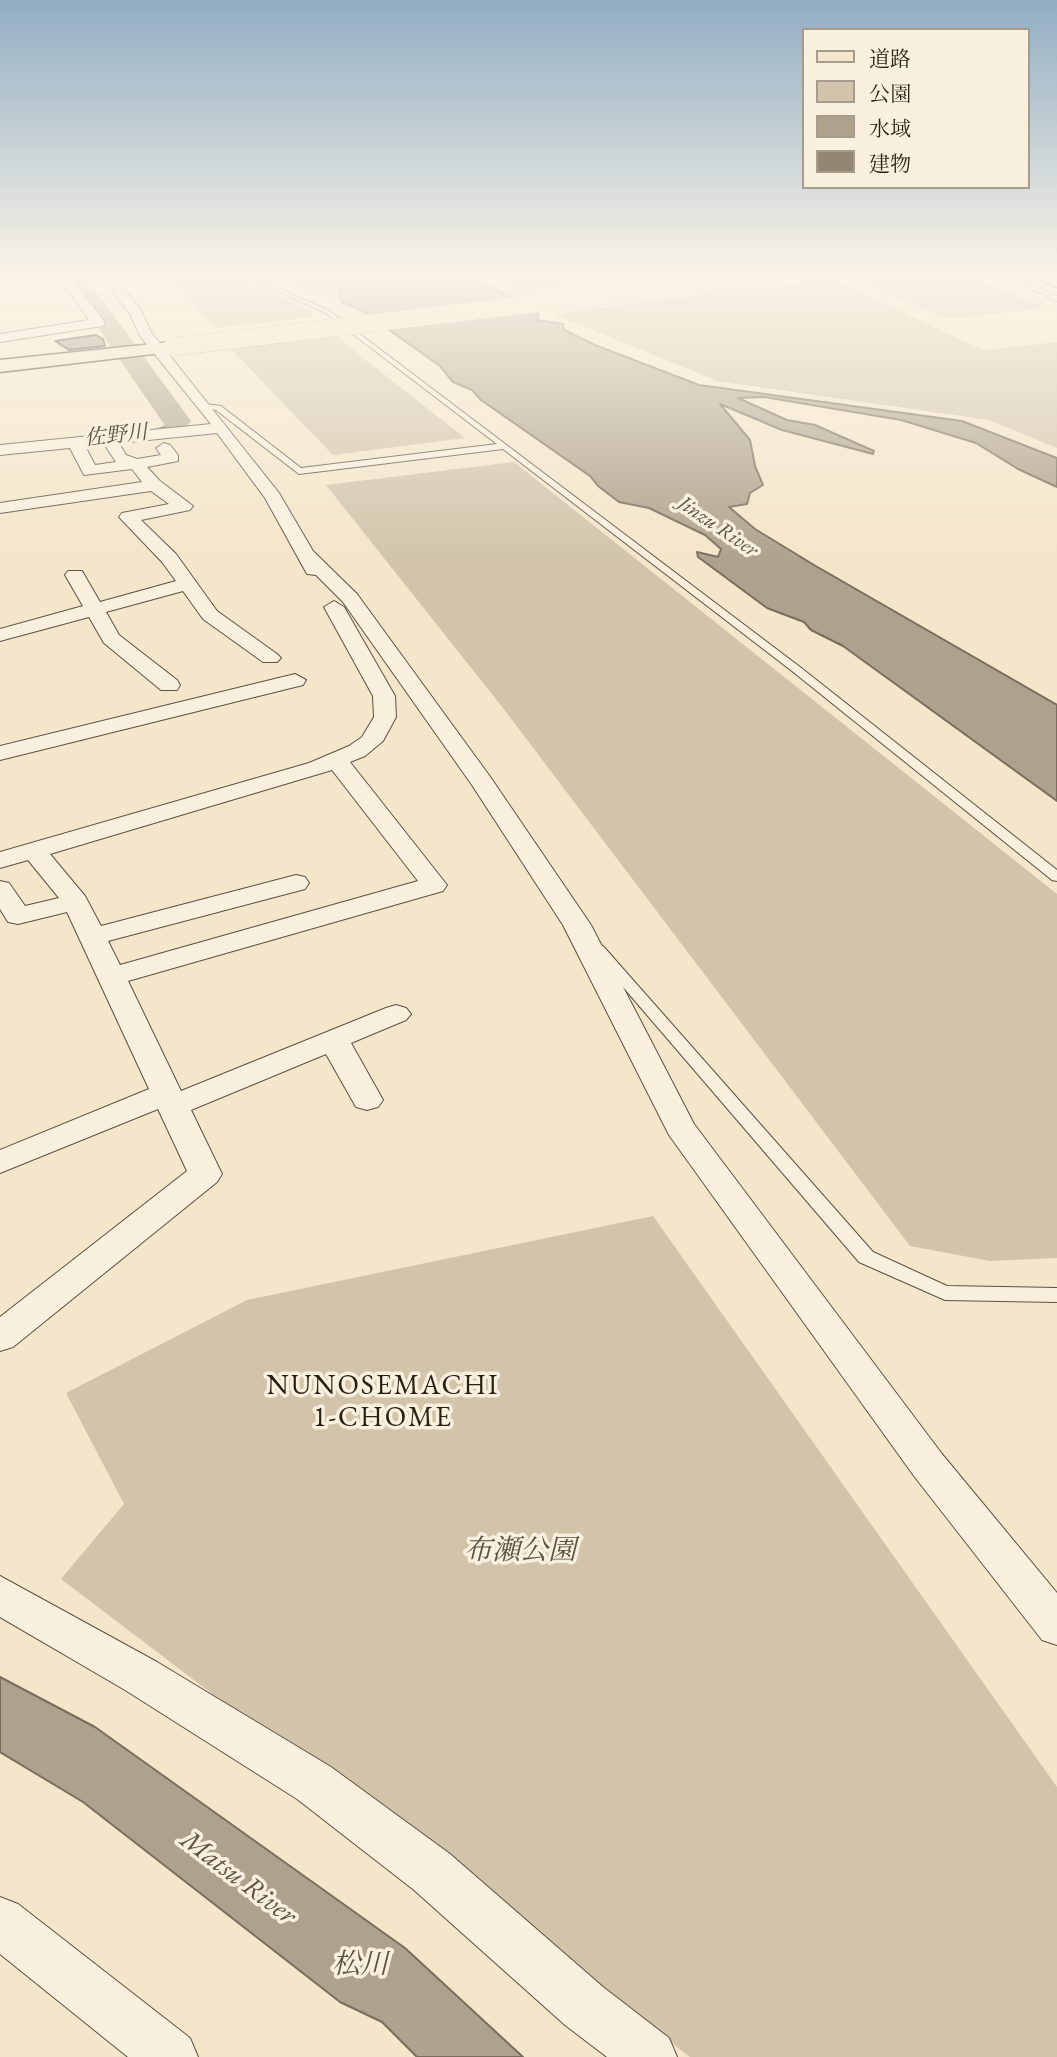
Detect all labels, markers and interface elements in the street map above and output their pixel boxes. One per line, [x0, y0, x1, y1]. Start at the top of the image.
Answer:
legend [802, 28, 1029, 189]
text: 道路 [869, 45, 911, 72]
text: 公園 [869, 80, 911, 107]
text: 水域 [869, 115, 911, 142]
text: 建物 [869, 150, 911, 177]
water label: 佐野川 [83, 420, 149, 452]
water label: Jinzu River [673, 491, 763, 563]
district label: NUNOSEMACHI 1-CHOME [268, 1369, 498, 1435]
park label: 布瀬公園 [464, 1534, 576, 1568]
water label: Matsu River [173, 1824, 303, 1932]
water label: 松川 [332, 1948, 388, 1982]

